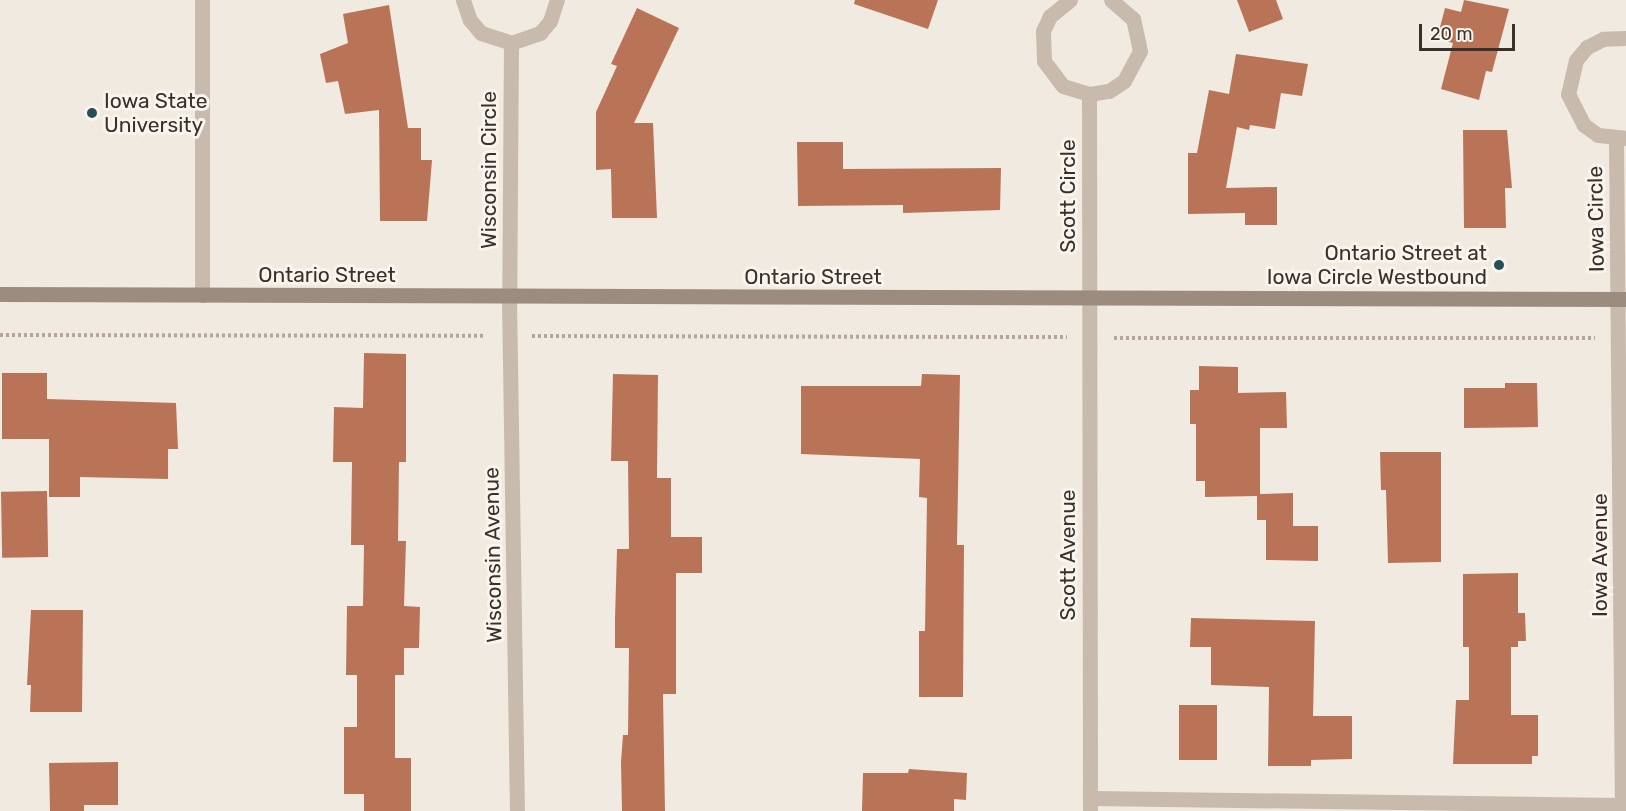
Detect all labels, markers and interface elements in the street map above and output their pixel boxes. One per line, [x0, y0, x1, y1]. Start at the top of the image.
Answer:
scale bar [1422, 12, 1518, 50]
text: 20 m [1430, 23, 1472, 45]
place label: Iowa State University [104, 88, 207, 138]
street label: Wisconsin Circle [476, 91, 502, 249]
marker: Iowa State University [85, 106, 99, 120]
street label: Scott Circle [1055, 139, 1081, 253]
street label: Iowa Circle [1582, 166, 1610, 272]
place label: Ontario Street at Iowa Circle Westbound [1266, 240, 1487, 290]
marker: Ontario Street at Iowa Circle Westbound [1492, 258, 1506, 272]
street label: Ontario Street [258, 262, 396, 288]
street label: Ontario Street [744, 264, 882, 290]
street label: Wisconsin Avenue [479, 467, 507, 643]
street label: Scott Avenue [1055, 489, 1081, 621]
street label: Iowa Avenue [1587, 493, 1613, 617]

